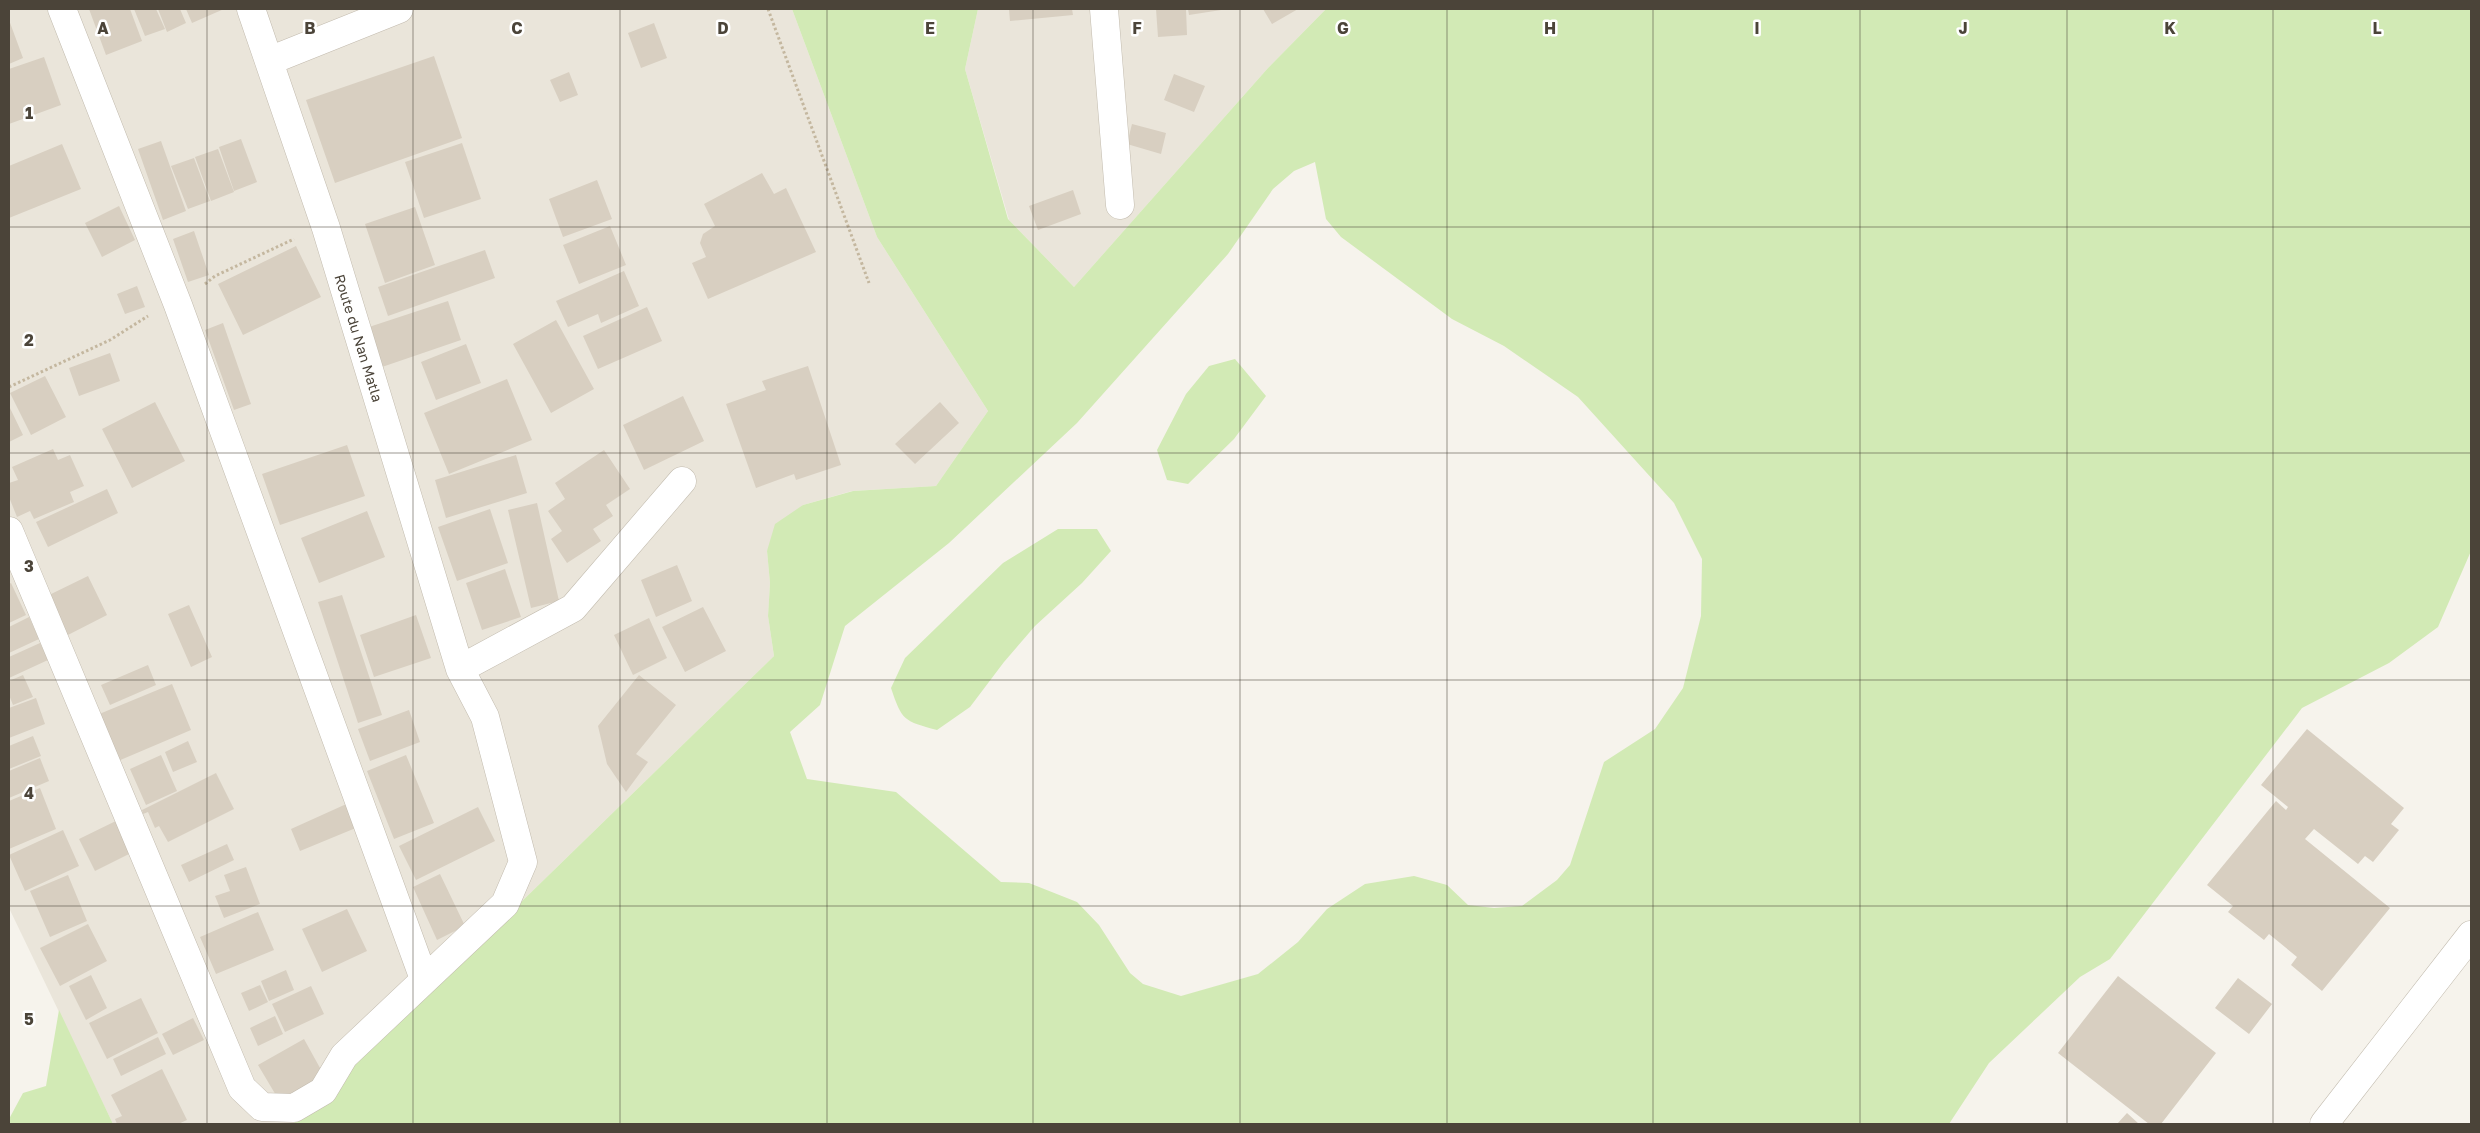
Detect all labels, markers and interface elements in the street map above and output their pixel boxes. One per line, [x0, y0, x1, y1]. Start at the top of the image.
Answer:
text: A [97, 18, 109, 38]
text: B [304, 18, 316, 38]
text: C [511, 18, 523, 38]
text: D [717, 18, 729, 38]
text: E [925, 18, 935, 38]
text: F [1132, 18, 1142, 38]
text: G [1337, 18, 1349, 38]
text: H [1544, 18, 1556, 38]
text: I [1754, 18, 1760, 38]
text: J [1958, 18, 1968, 38]
text: K [2164, 18, 2176, 38]
text: L [2372, 18, 2382, 38]
text: 1 [25, 103, 33, 123]
street label: Route du Nan Matla [331, 272, 387, 404]
text: 2 [24, 330, 34, 350]
text: 3 [24, 556, 34, 576]
text: 4 [24, 783, 34, 803]
text: 5 [24, 1009, 34, 1029]

